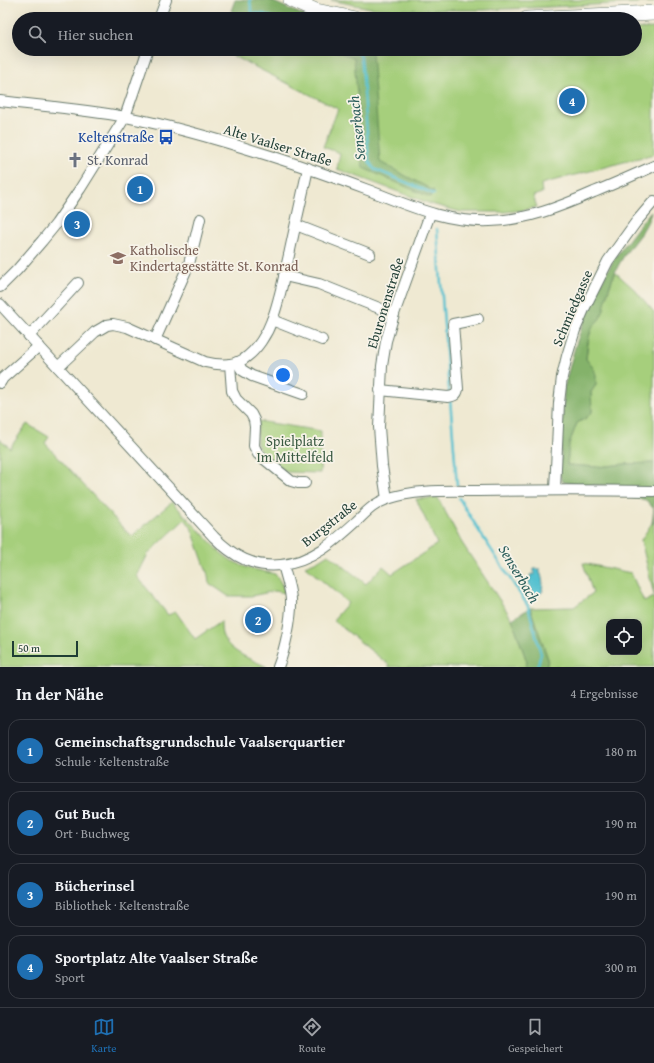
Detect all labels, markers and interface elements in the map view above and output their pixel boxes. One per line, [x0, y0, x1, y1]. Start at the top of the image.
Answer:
search box [12, 12, 642, 56]
icon: search [26, 23, 48, 45]
text: Hier suchen [58, 24, 133, 45]
pin: 4 [559, 86, 585, 116]
water label: Senserbach [343, 94, 370, 161]
street label: Alte Vaalser Straße [221, 119, 335, 171]
place label: Keltenstraße [78, 127, 154, 147]
bus stop icon: Keltenstraße [157, 128, 175, 146]
place label: St. Konrad [87, 150, 149, 170]
church icon: St. Konrad [66, 151, 84, 169]
pin: 1 [127, 174, 153, 204]
pin: 3 [64, 209, 90, 239]
place label: Katholische Kindertagesstätte St. Konrad [130, 240, 299, 276]
school or university icon: Katholische Kindertagesstätte St. Konrad [109, 249, 127, 267]
street label: Eburonenstraße [362, 255, 408, 351]
street label: Schmiedgasse [547, 266, 597, 349]
your location [273, 365, 293, 385]
park label: Spielplatz Im Mittelfeld [256, 431, 334, 467]
street label: Burgstraße [297, 495, 361, 551]
water label: Senserbach [494, 541, 545, 607]
pin: 2 [245, 605, 271, 635]
map controls [606, 619, 642, 655]
button: locate [606, 619, 642, 655]
scale bar [12, 639, 78, 658]
text: 50 m [18, 640, 40, 656]
text: In der Nähe [16, 681, 104, 706]
text: 4 Ergebnisse [570, 684, 638, 703]
text: Gemeinschaftsgrundschule Vaalserquartier [55, 731, 345, 752]
text: 1 [27, 742, 33, 761]
text: 180 m [605, 742, 637, 761]
text: Schule · Keltenstraße [55, 752, 169, 771]
text: Gut Buch [55, 803, 115, 824]
text: 2 [27, 814, 33, 833]
text: 190 m [605, 814, 637, 833]
text: Ort · Buchweg [55, 824, 130, 843]
text: Bücherinsel [55, 875, 135, 896]
text: 3 [27, 886, 33, 905]
text: 190 m [605, 886, 637, 905]
text: Bibliothek · Keltenstraße [55, 896, 189, 915]
text: Sportplatz Alte Vaalser Straße [55, 947, 258, 968]
text: 4 [27, 958, 33, 977]
text: 300 m [605, 958, 637, 977]
text: Sport [55, 968, 85, 987]
tab: Karte [91, 1016, 116, 1056]
tab: Route [299, 1016, 326, 1056]
tab: Gespeichert [508, 1016, 563, 1056]

